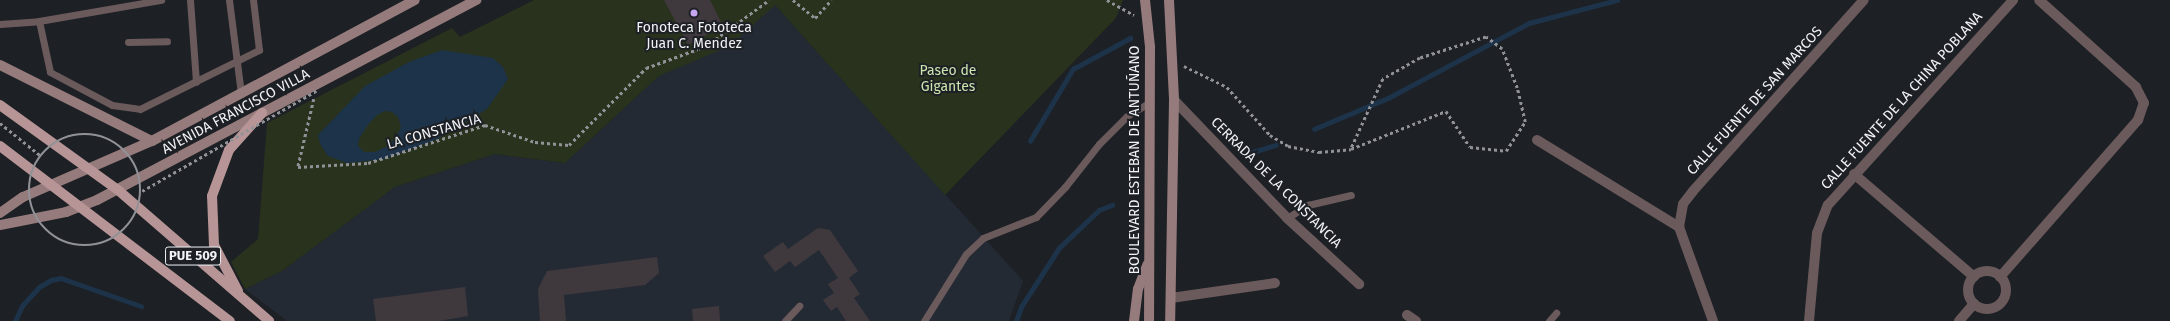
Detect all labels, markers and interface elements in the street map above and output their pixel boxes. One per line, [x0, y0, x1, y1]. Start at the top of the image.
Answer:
marker: Fonoteca Fototeca Juan C. Mendez [689, 8, 699, 18]
street label: CALLE FUENTE DE LA CHINA POBLANA [1818, 9, 1986, 193]
place label: Fonoteca Fototeca Juan C. Mendez [636, 20, 752, 52]
street label: CALLE FUENTE DE SAN MARCOS [1684, 23, 1826, 179]
street label: BOULEVARD ESTEBAN DE ANTUÑANO [1127, 45, 1143, 275]
park label: Paseo de Gigantes [920, 63, 976, 96]
street label: AVENIDA FRANCISCO VILLA [159, 66, 313, 158]
street label: LA CONSTANCIA [385, 111, 483, 153]
street label: CERRADA DE LA CONSTANCIA [1207, 114, 1345, 252]
road number: PUE 509 [165, 245, 221, 267]

